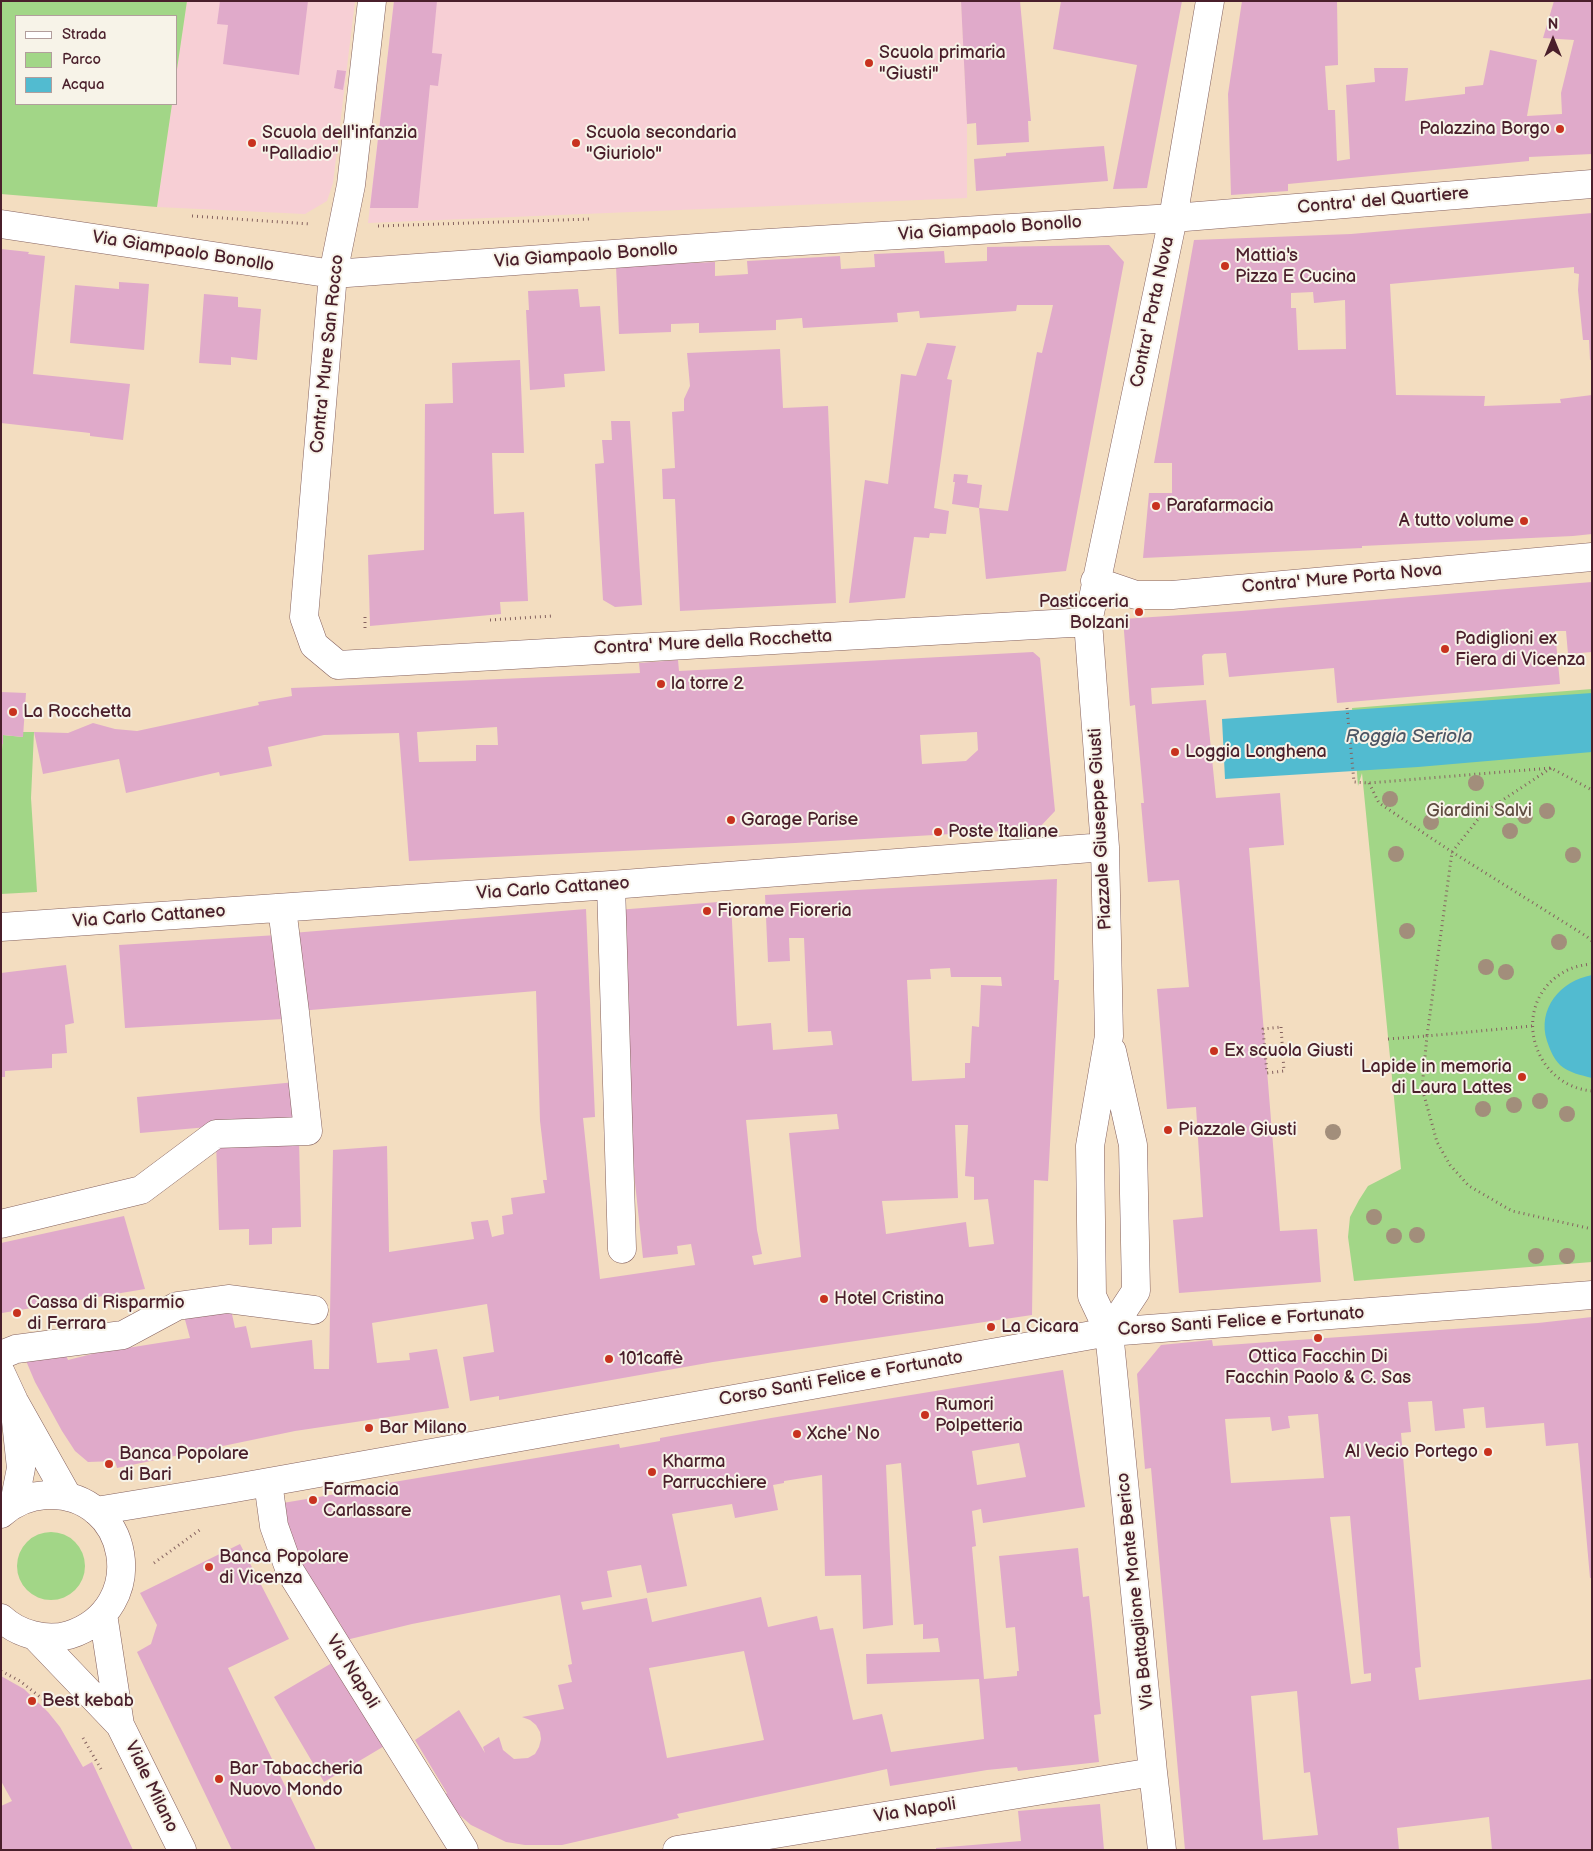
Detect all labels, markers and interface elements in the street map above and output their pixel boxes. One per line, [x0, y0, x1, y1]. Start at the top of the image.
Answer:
legend [15, 15, 178, 105]
north arrow [1528, 15, 1578, 65]
text: N [1548, 16, 1558, 33]
text: Strada [62, 25, 106, 44]
place label: Scuola primaria "Giusti" [879, 42, 1006, 84]
text: Parco [62, 50, 101, 69]
marker: Scuola primaria "Giusti" [863, 57, 875, 69]
text: Acqua [62, 75, 104, 94]
place label: Palazzina Borgo [1419, 118, 1550, 140]
place label: Scuola dell'infanzia "Palladio" [262, 122, 417, 164]
place label: Scuola secondaria "Giuriolo" [586, 122, 737, 164]
marker: Palazzina Borgo [1554, 123, 1566, 135]
marker: Scuola dell'infanzia "Palladio" [246, 137, 258, 149]
marker: Scuola secondaria "Giuriolo" [570, 137, 582, 149]
street label: Contra' del Quartiere [1296, 183, 1470, 219]
street label: Via Giampaolo Bonollo [897, 212, 1083, 246]
street label: Via Giampaolo Bonollo [90, 227, 276, 277]
street label: Contra' Porta Nova [1126, 235, 1180, 389]
street label: Via Giampaolo Bonollo [493, 239, 679, 273]
place label: Mattia's Pizza E Cucina [1235, 245, 1356, 288]
street label: Contra' Mure San Rocco [307, 254, 349, 454]
marker: Mattia's Pizza E Cucina [1219, 260, 1231, 272]
place label: Parafarmacia [1166, 495, 1274, 517]
marker: Parafarmacia [1150, 500, 1162, 512]
place label: A tutto volume [1399, 510, 1514, 532]
marker: A tutto volume [1518, 515, 1530, 527]
street label: Contra' Mure Porta Nova [1241, 559, 1443, 599]
place label: Pasticceria Bolzani [1039, 591, 1129, 634]
marker: Pasticceria Bolzani [1133, 606, 1145, 618]
street label: Contra' Mure della Rocchetta [593, 626, 833, 660]
place label: Padiglioni ex Fiera di Vicenza [1455, 628, 1585, 670]
marker: Padiglioni ex Fiera di Vicenza [1439, 643, 1451, 655]
place label: la torre 2 [671, 673, 744, 695]
marker: la torre 2 [655, 678, 667, 690]
place label: La Rocchetta [23, 701, 131, 723]
marker: La Rocchetta [7, 706, 19, 718]
water label: Roggia Seriola [1346, 726, 1472, 748]
street label: Piazzale Giuseppe Giusti [1085, 727, 1117, 931]
place label: Loggia Longhena [1185, 741, 1327, 763]
marker: Loggia Longhena [1169, 746, 1181, 758]
park label: Giardini Salvi [1426, 800, 1532, 822]
place label: Garage Parise [741, 809, 858, 831]
marker: Garage Parise [725, 814, 737, 826]
place label: Poste Italiane [948, 821, 1058, 843]
marker: Poste Italiane [932, 826, 944, 838]
street label: Via Carlo Cattaneo [476, 873, 630, 905]
place label: Fiorame Fioreria [717, 900, 852, 922]
street label: Via Carlo Cattaneo [72, 901, 226, 933]
marker: Fiorame Fioreria [701, 905, 713, 917]
place label: Ex scuola Giusti [1224, 1040, 1353, 1062]
marker: Ex scuola Giusti [1208, 1045, 1220, 1057]
place label: Lapide in memoria di Laura Lattes [1361, 1056, 1512, 1098]
marker: Lapide in memoria di Laura Lattes [1516, 1071, 1528, 1083]
place label: Piazzale Giusti [1178, 1119, 1297, 1141]
marker: Piazzale Giusti [1162, 1124, 1174, 1136]
place label: Hotel Cristina [834, 1288, 944, 1310]
place label: Cassa di Risparmio di Ferrara [27, 1292, 185, 1335]
marker: Hotel Cristina [818, 1293, 830, 1305]
street label: Corso Santi Felice e Fortunato [1117, 1303, 1365, 1341]
marker: Cassa di Risparmio di Ferrara [11, 1307, 23, 1319]
place label: La Cicara [1001, 1316, 1079, 1338]
marker: La Cicara [985, 1321, 997, 1333]
marker: Ottica Facchin Di Facchin Paolo & C. Sas [1312, 1332, 1324, 1344]
place label: Ottica Facchin Di Facchin Paolo & C. Sas [1225, 1346, 1411, 1388]
street label: Corso Santi Felice e Fortunato [717, 1347, 965, 1411]
place label: 101caffè [619, 1348, 683, 1370]
marker: 101caffè [603, 1353, 615, 1365]
place label: Rumori Polpetteria [935, 1394, 1023, 1436]
marker: Rumori Polpetteria [919, 1409, 931, 1421]
place label: Bar Milano [379, 1417, 467, 1439]
marker: Bar Milano [363, 1422, 375, 1434]
place label: Xche' No [807, 1423, 880, 1445]
marker: Xche' No [791, 1428, 803, 1440]
place label: Al Vecio Portego [1345, 1441, 1478, 1463]
place label: Banca Popolare di Bari [119, 1443, 249, 1486]
marker: Al Vecio Portego [1482, 1446, 1494, 1458]
place label: Kharma Parrucchiere [662, 1451, 767, 1494]
marker: Banca Popolare di Bari [103, 1458, 115, 1470]
marker: Kharma Parrucchiere [646, 1466, 658, 1478]
street label: Via Battaglione Monte Berico [1113, 1471, 1159, 1711]
place label: Farmacia Carlassare [323, 1479, 411, 1522]
marker: Farmacia Carlassare [307, 1494, 319, 1506]
place label: Banca Popolare di Vicenza [219, 1546, 349, 1588]
marker: Banca Popolare di Vicenza [203, 1561, 215, 1573]
street label: Via Napoli [321, 1631, 383, 1713]
place label: Best kebab [42, 1690, 134, 1712]
marker: Best kebab [26, 1695, 38, 1707]
street label: Viale Milano [120, 1738, 182, 1836]
place label: Bar Tabaccheria Nuovo Mondo [229, 1758, 363, 1800]
marker: Bar Tabaccheria Nuovo Mondo [213, 1773, 225, 1785]
street label: Via Napoli [872, 1794, 958, 1828]

